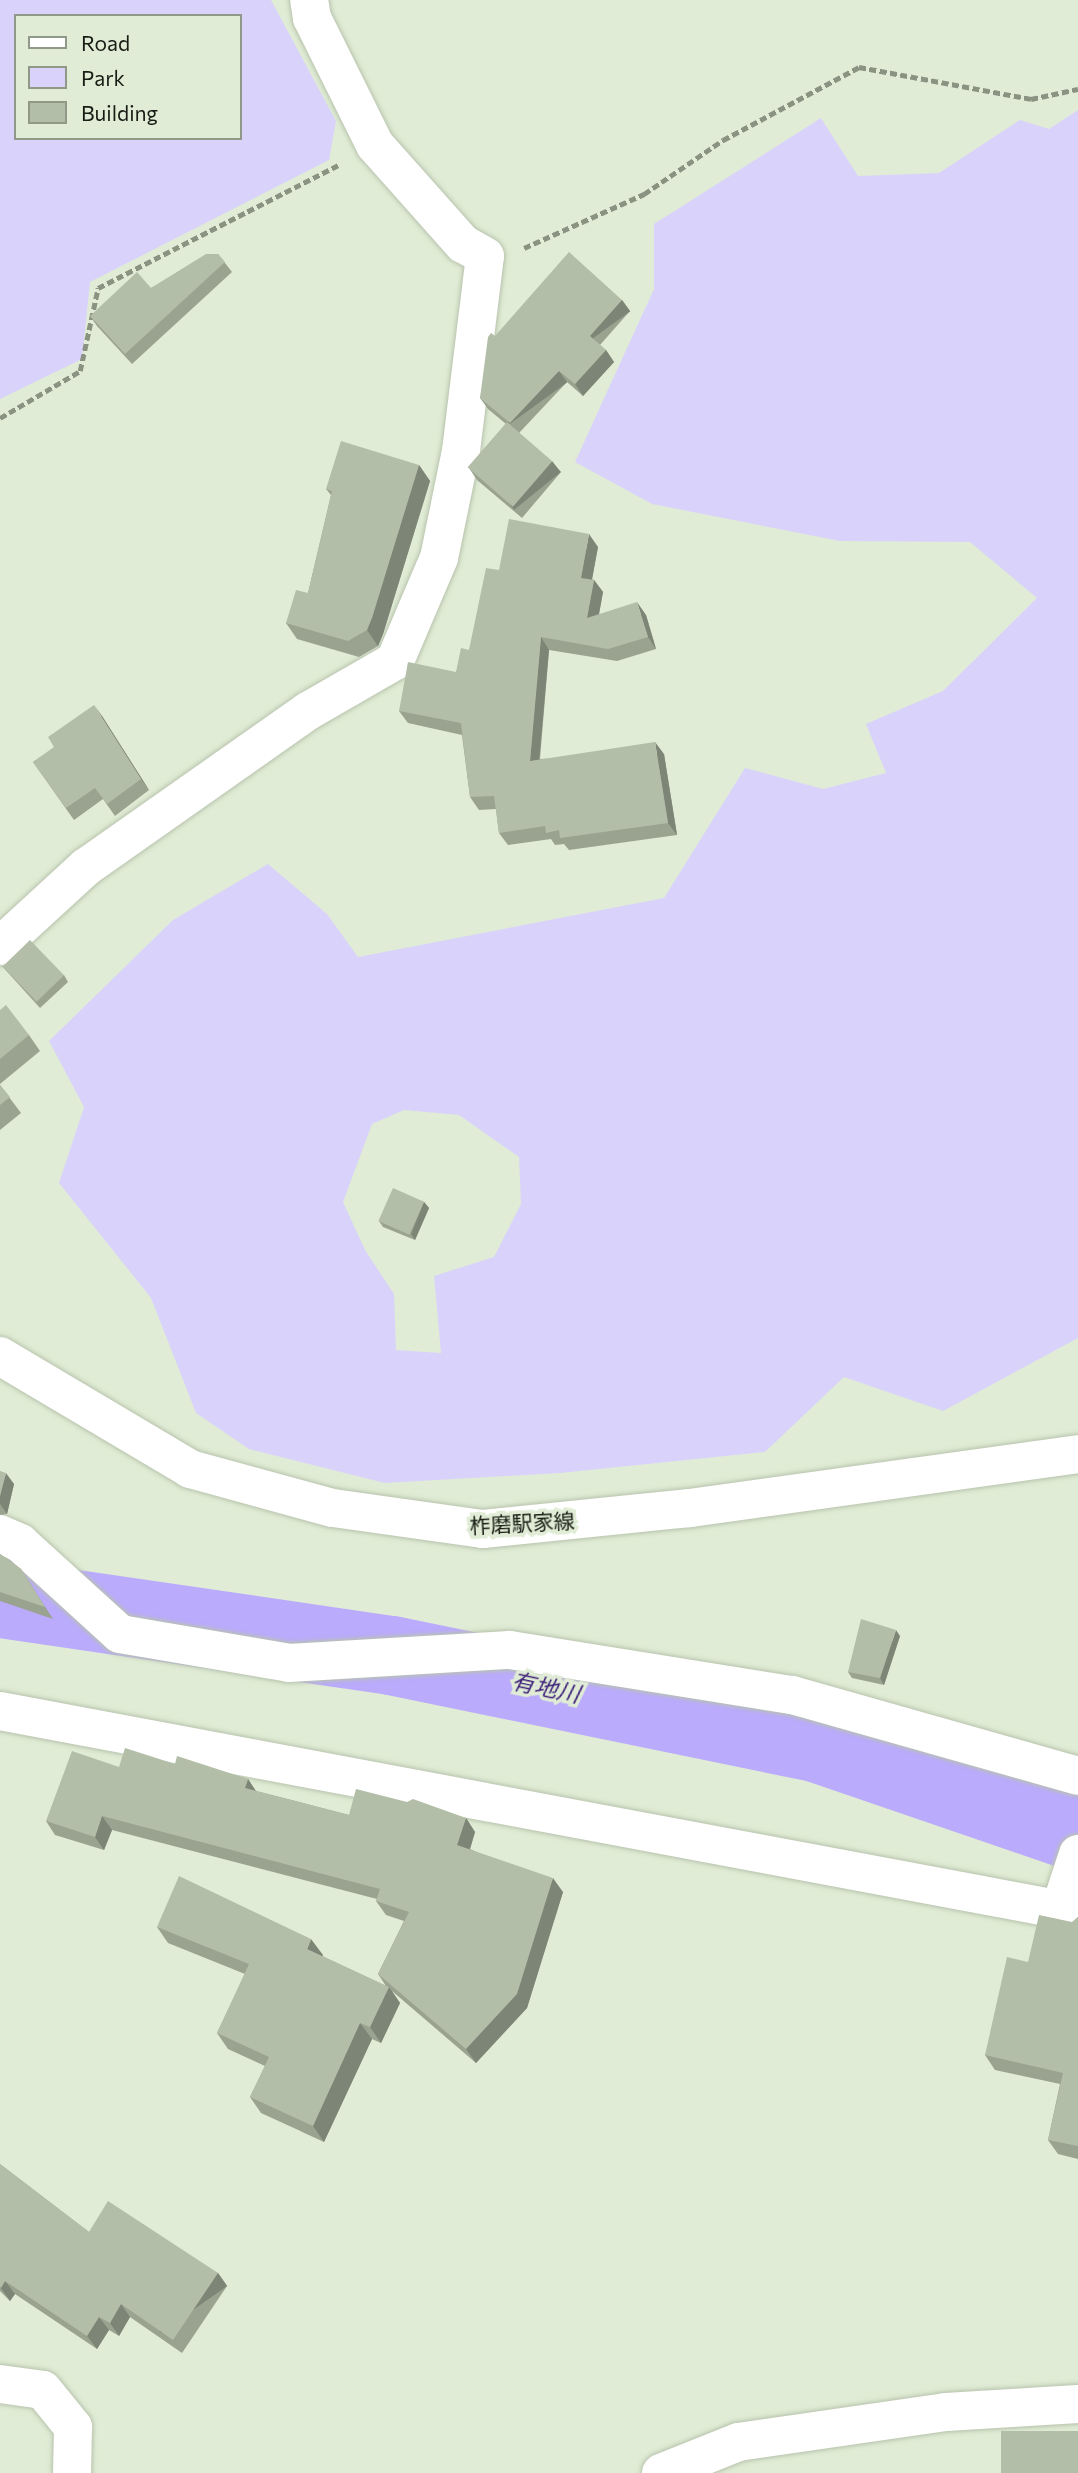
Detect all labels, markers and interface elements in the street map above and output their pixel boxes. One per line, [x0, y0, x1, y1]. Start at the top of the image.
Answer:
legend [14, 14, 242, 140]
text: Road [81, 30, 130, 55]
text: Park [81, 65, 125, 90]
text: Building [81, 100, 158, 125]
street label: 柞磨駅家線 [469, 1508, 575, 1538]
water label: 有地川 [509, 1666, 583, 1708]

